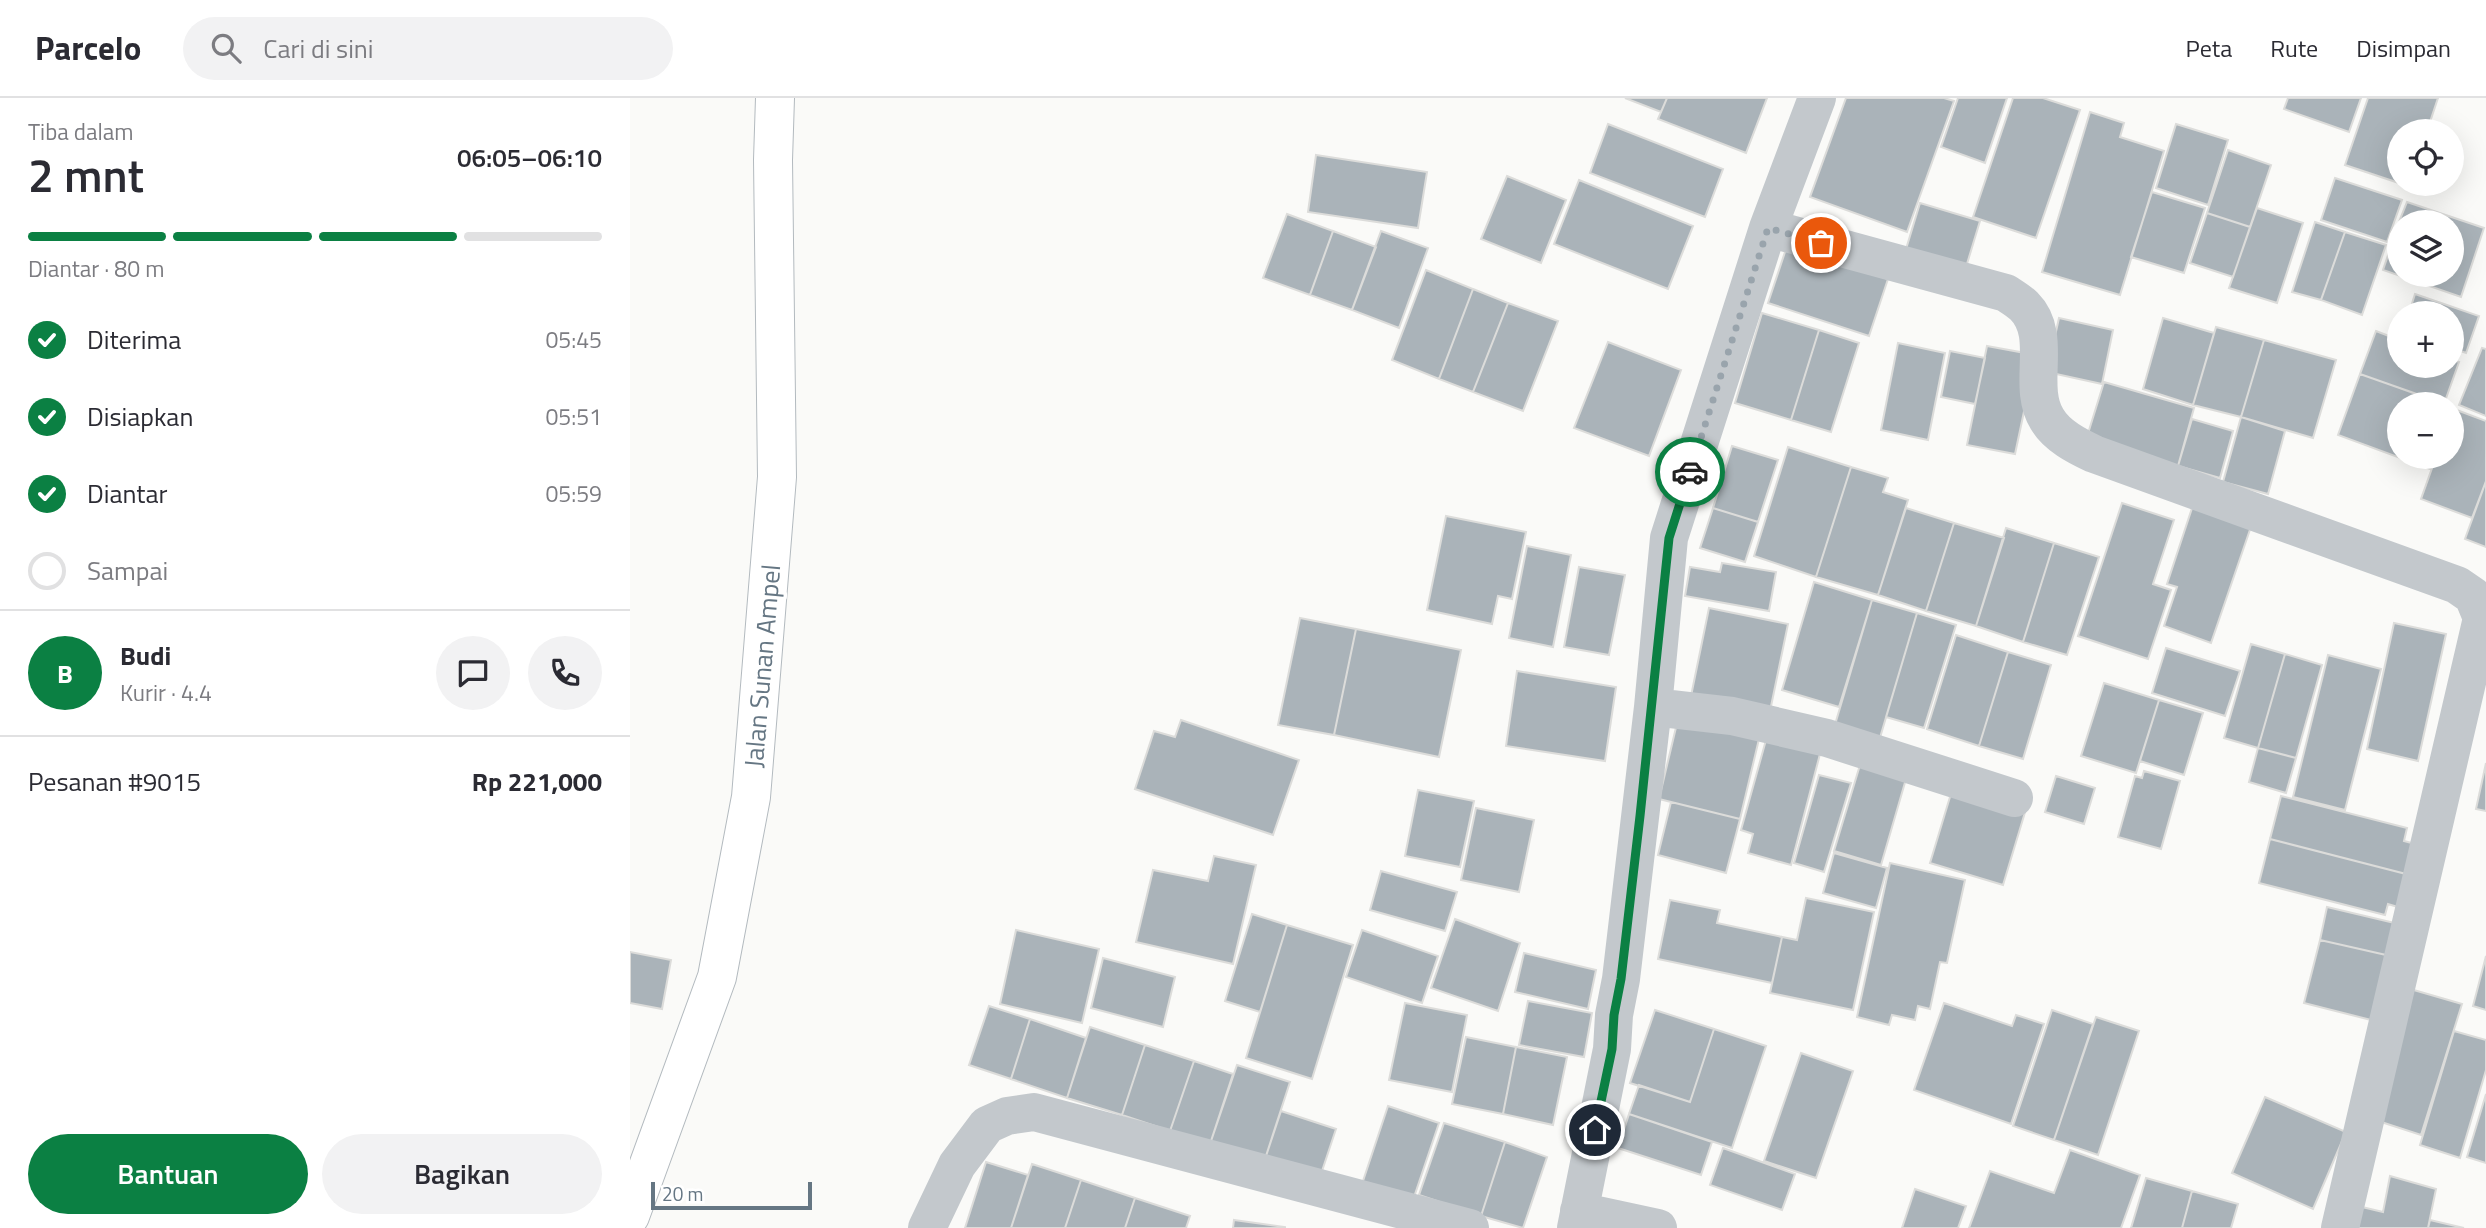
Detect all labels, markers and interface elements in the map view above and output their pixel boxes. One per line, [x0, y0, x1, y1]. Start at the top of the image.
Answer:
search box [183, 17, 673, 80]
text: Parcelo [35, 23, 141, 73]
icon: search [207, 29, 245, 67]
text: Cari di sini [263, 29, 374, 68]
text: Peta [2186, 30, 2232, 66]
text: Rute [2270, 30, 2318, 66]
text: Disimpan [2356, 30, 2451, 66]
text: Tiba dalam [28, 114, 134, 149]
map controls [2387, 119, 2464, 469]
button: locate [2387, 119, 2464, 196]
text: 06:05–06:10 [457, 138, 602, 177]
text: 2 mnt [28, 140, 144, 210]
button: layers [2387, 210, 2464, 287]
pin [1791, 213, 1851, 273]
icon: bag [1802, 224, 1840, 262]
text: Diantar · 80 m [28, 251, 164, 286]
button: + [2387, 301, 2464, 378]
text: Diterima [87, 320, 181, 359]
icon: check [28, 321, 66, 359]
text: 05:45 [545, 322, 602, 357]
button: − [2387, 392, 2464, 469]
text: Disiapkan [87, 397, 193, 436]
icon: check [28, 398, 66, 436]
text: 05:51 [545, 399, 602, 434]
courier [1655, 437, 1725, 507]
icon: car [1671, 453, 1709, 491]
text: Diantar [87, 474, 168, 513]
icon: check [28, 475, 66, 513]
text: 05:59 [545, 476, 602, 511]
text: Sampai [87, 551, 168, 590]
street label: Jalan Sunan Ampel [734, 563, 790, 769]
text: Budi [120, 636, 171, 675]
button: chat [436, 636, 510, 710]
button: phone [528, 636, 602, 710]
text: B [57, 654, 73, 693]
text: Kurir · 4.4 [120, 675, 212, 710]
text: Pesanan #9015 [28, 762, 201, 801]
text: Rp 221,000 [472, 762, 602, 801]
pin [1565, 1100, 1625, 1160]
icon: home [1576, 1111, 1614, 1149]
button: Bantuan [28, 1134, 308, 1214]
button: Bagikan [322, 1134, 602, 1214]
scale bar [651, 1179, 812, 1211]
text: 20 m [662, 1179, 703, 1208]

